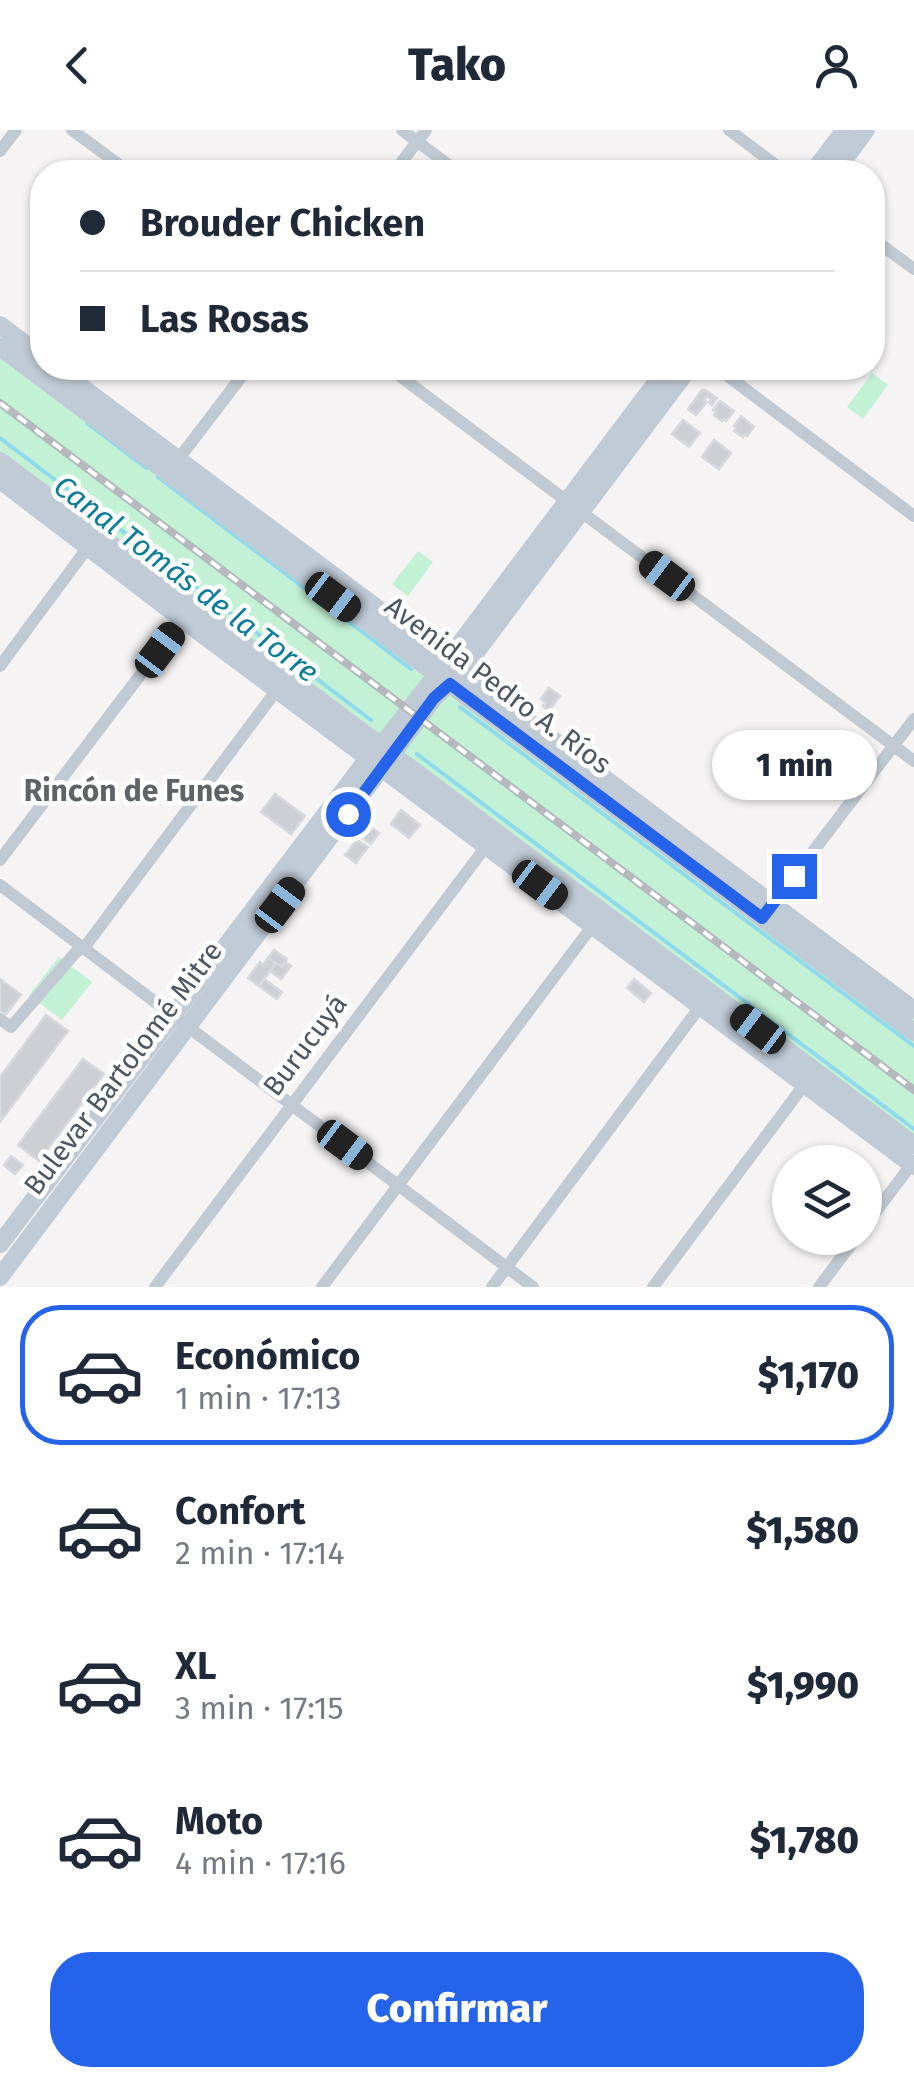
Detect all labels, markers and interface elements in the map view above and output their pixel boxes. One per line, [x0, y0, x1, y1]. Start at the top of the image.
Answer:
icon: back [50, 38, 105, 93]
text: Tako [408, 38, 506, 92]
icon: person [809, 38, 864, 93]
text: Brouder Chicken [140, 200, 425, 246]
text: Las Rosas [140, 296, 309, 342]
water label: Canal Tomás de la Torre [47, 468, 325, 690]
car [634, 546, 700, 606]
car [300, 567, 366, 627]
street label: Avenida Pedro A. Ríos [378, 589, 618, 781]
car [130, 617, 190, 683]
callout: 1 min [712, 731, 876, 801]
text: 1 min [756, 746, 833, 784]
district label: Rincón de Funes [24, 773, 244, 809]
route start [326, 792, 371, 837]
route end [772, 854, 817, 899]
car [507, 855, 573, 915]
car [250, 872, 310, 938]
street label: Bulevar Bartolomé Mitre [17, 935, 229, 1201]
street label: Burucuyá [256, 988, 354, 1102]
car [725, 999, 791, 1059]
car [312, 1115, 378, 1175]
map controls [772, 1145, 882, 1255]
button: layers [772, 1145, 882, 1255]
icon: car [55, 1330, 145, 1420]
text: Económico [175, 1333, 360, 1379]
text: $1,170 [758, 1352, 859, 1398]
text: 1 min · 17:13 [175, 1379, 341, 1417]
icon: car [55, 1485, 145, 1575]
text: Confort [175, 1488, 305, 1534]
text: $1,580 [746, 1507, 859, 1553]
text: 2 min · 17:14 [175, 1534, 345, 1572]
icon: car [55, 1640, 145, 1730]
text: XL [175, 1643, 217, 1689]
text: $1,990 [747, 1662, 859, 1708]
text: 3 min · 17:15 [175, 1689, 344, 1727]
icon: car [55, 1795, 145, 1885]
text: Moto [175, 1798, 263, 1844]
text: $1,780 [750, 1817, 859, 1863]
text: 4 min · 17:16 [175, 1844, 346, 1882]
button: Confirmar [50, 1952, 864, 2067]

